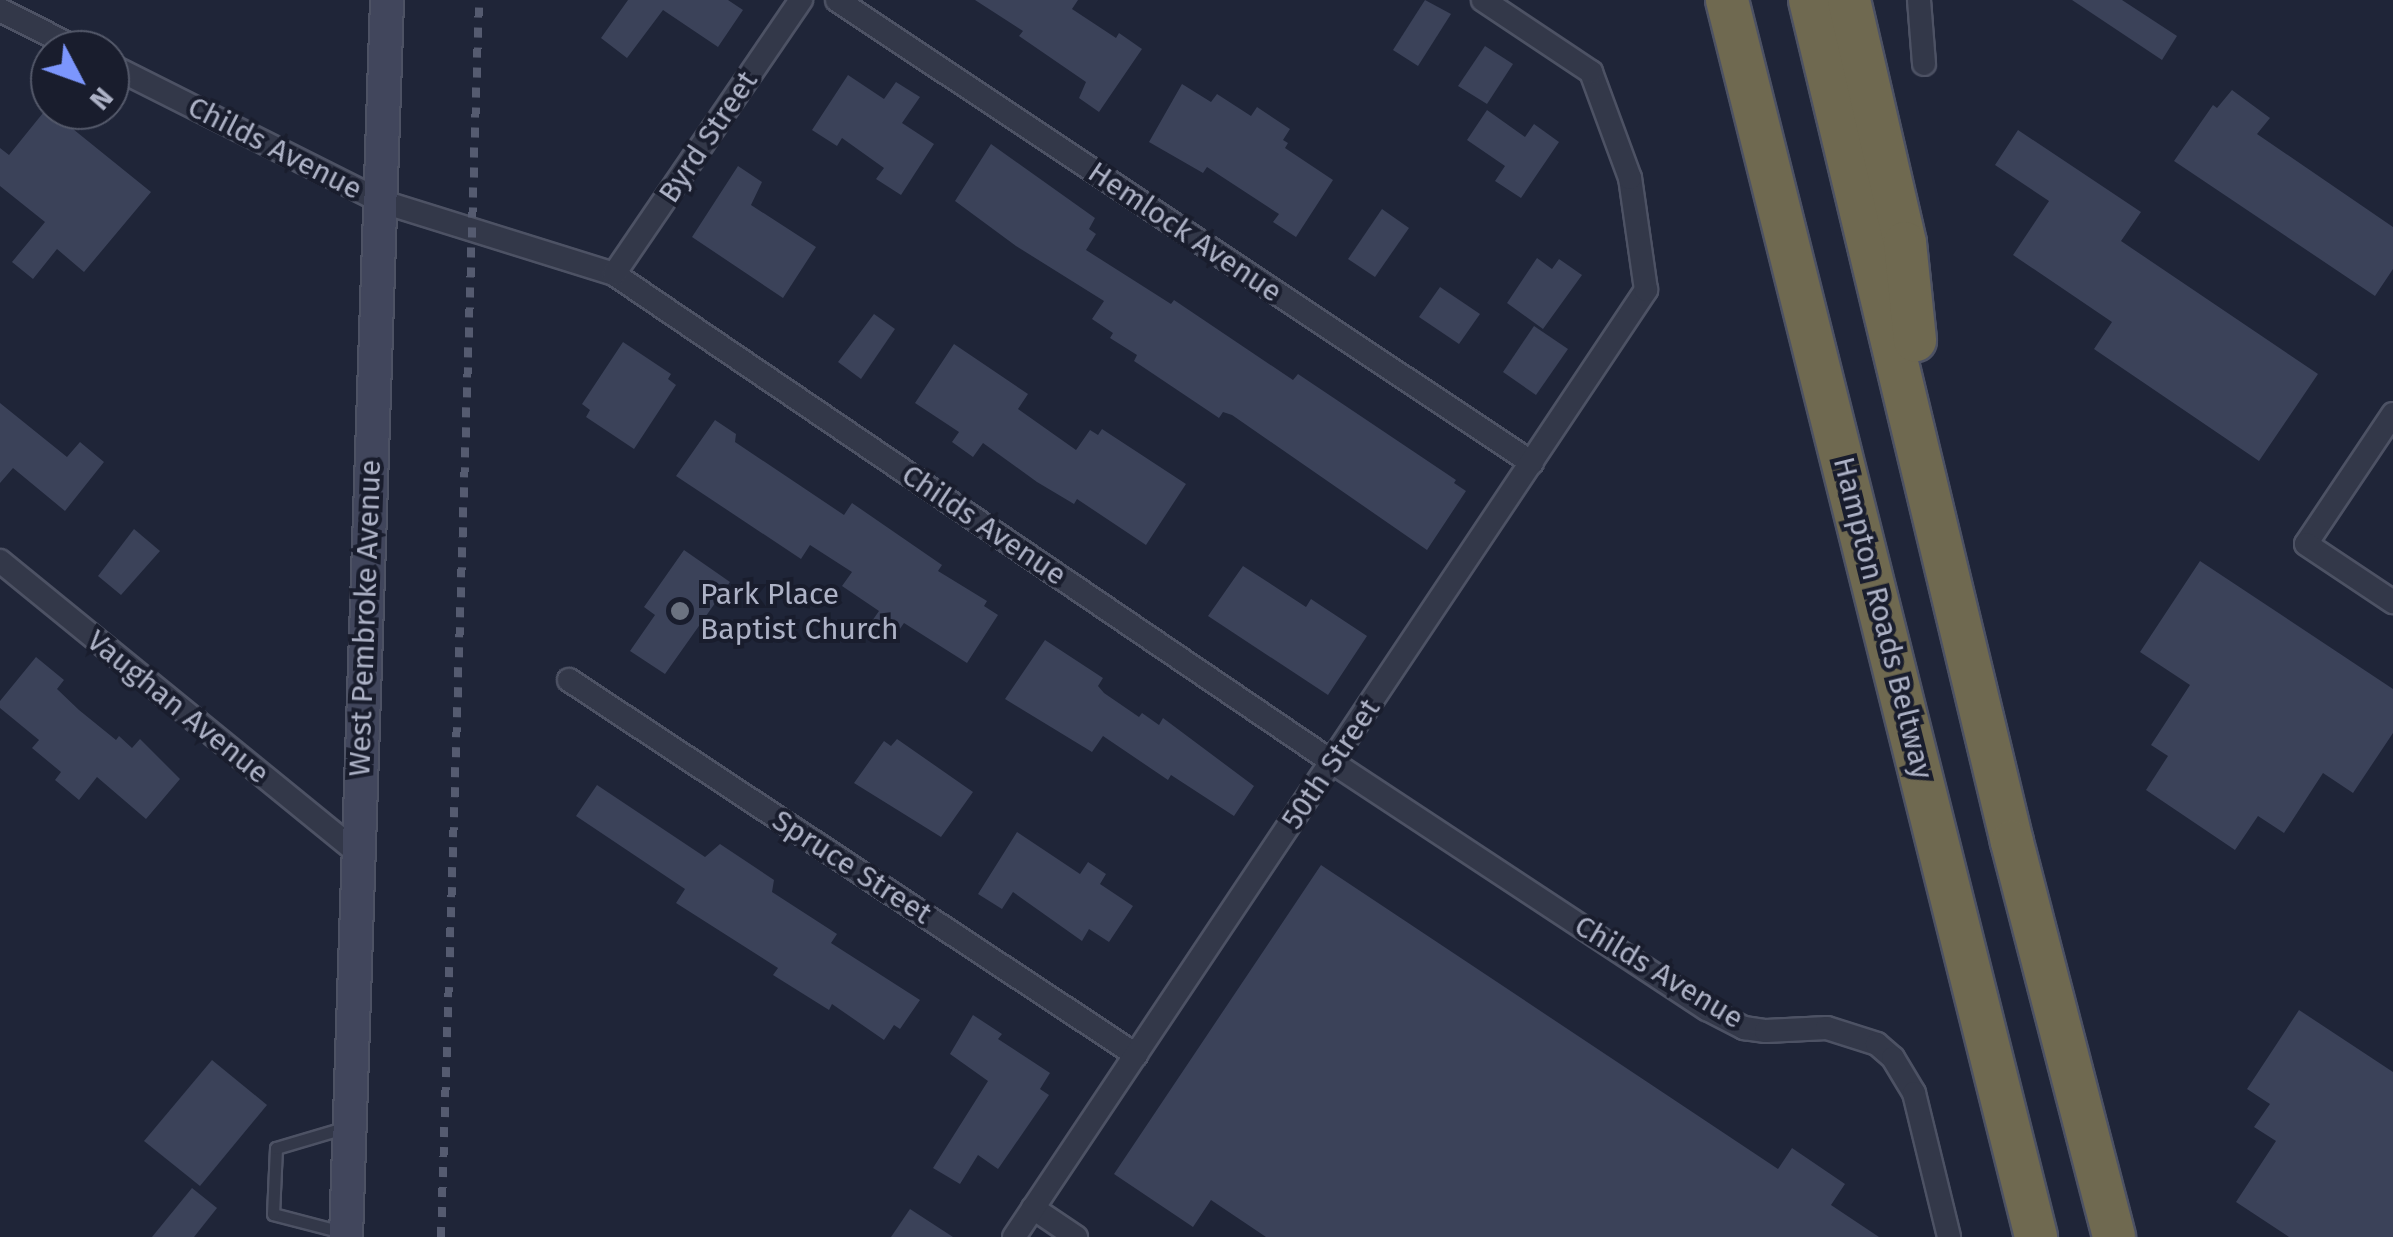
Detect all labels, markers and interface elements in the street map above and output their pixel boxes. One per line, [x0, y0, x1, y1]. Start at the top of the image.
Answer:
north arrow [30, 30, 130, 130]
street label: Byrd Street [651, 64, 765, 210]
text: N [83, 81, 120, 117]
street label: Childs Avenue [182, 89, 368, 207]
street label: Hemlock Avenue [1081, 154, 1289, 310]
street label: Hampton Roads Beltway [1826, 453, 1940, 783]
street label: Childs Avenue [895, 457, 1073, 593]
street label: West Pembroke Avenue [341, 459, 389, 777]
place label: Park Place Baptist Church [700, 576, 899, 646]
marker: Park Place Baptist Church [669, 600, 691, 622]
street label: Vaughan Avenue [80, 623, 276, 791]
street label: 50th Street [1274, 692, 1388, 836]
street label: Spruce Street [766, 802, 938, 932]
street label: Childs Avenue [1568, 907, 1750, 1037]

